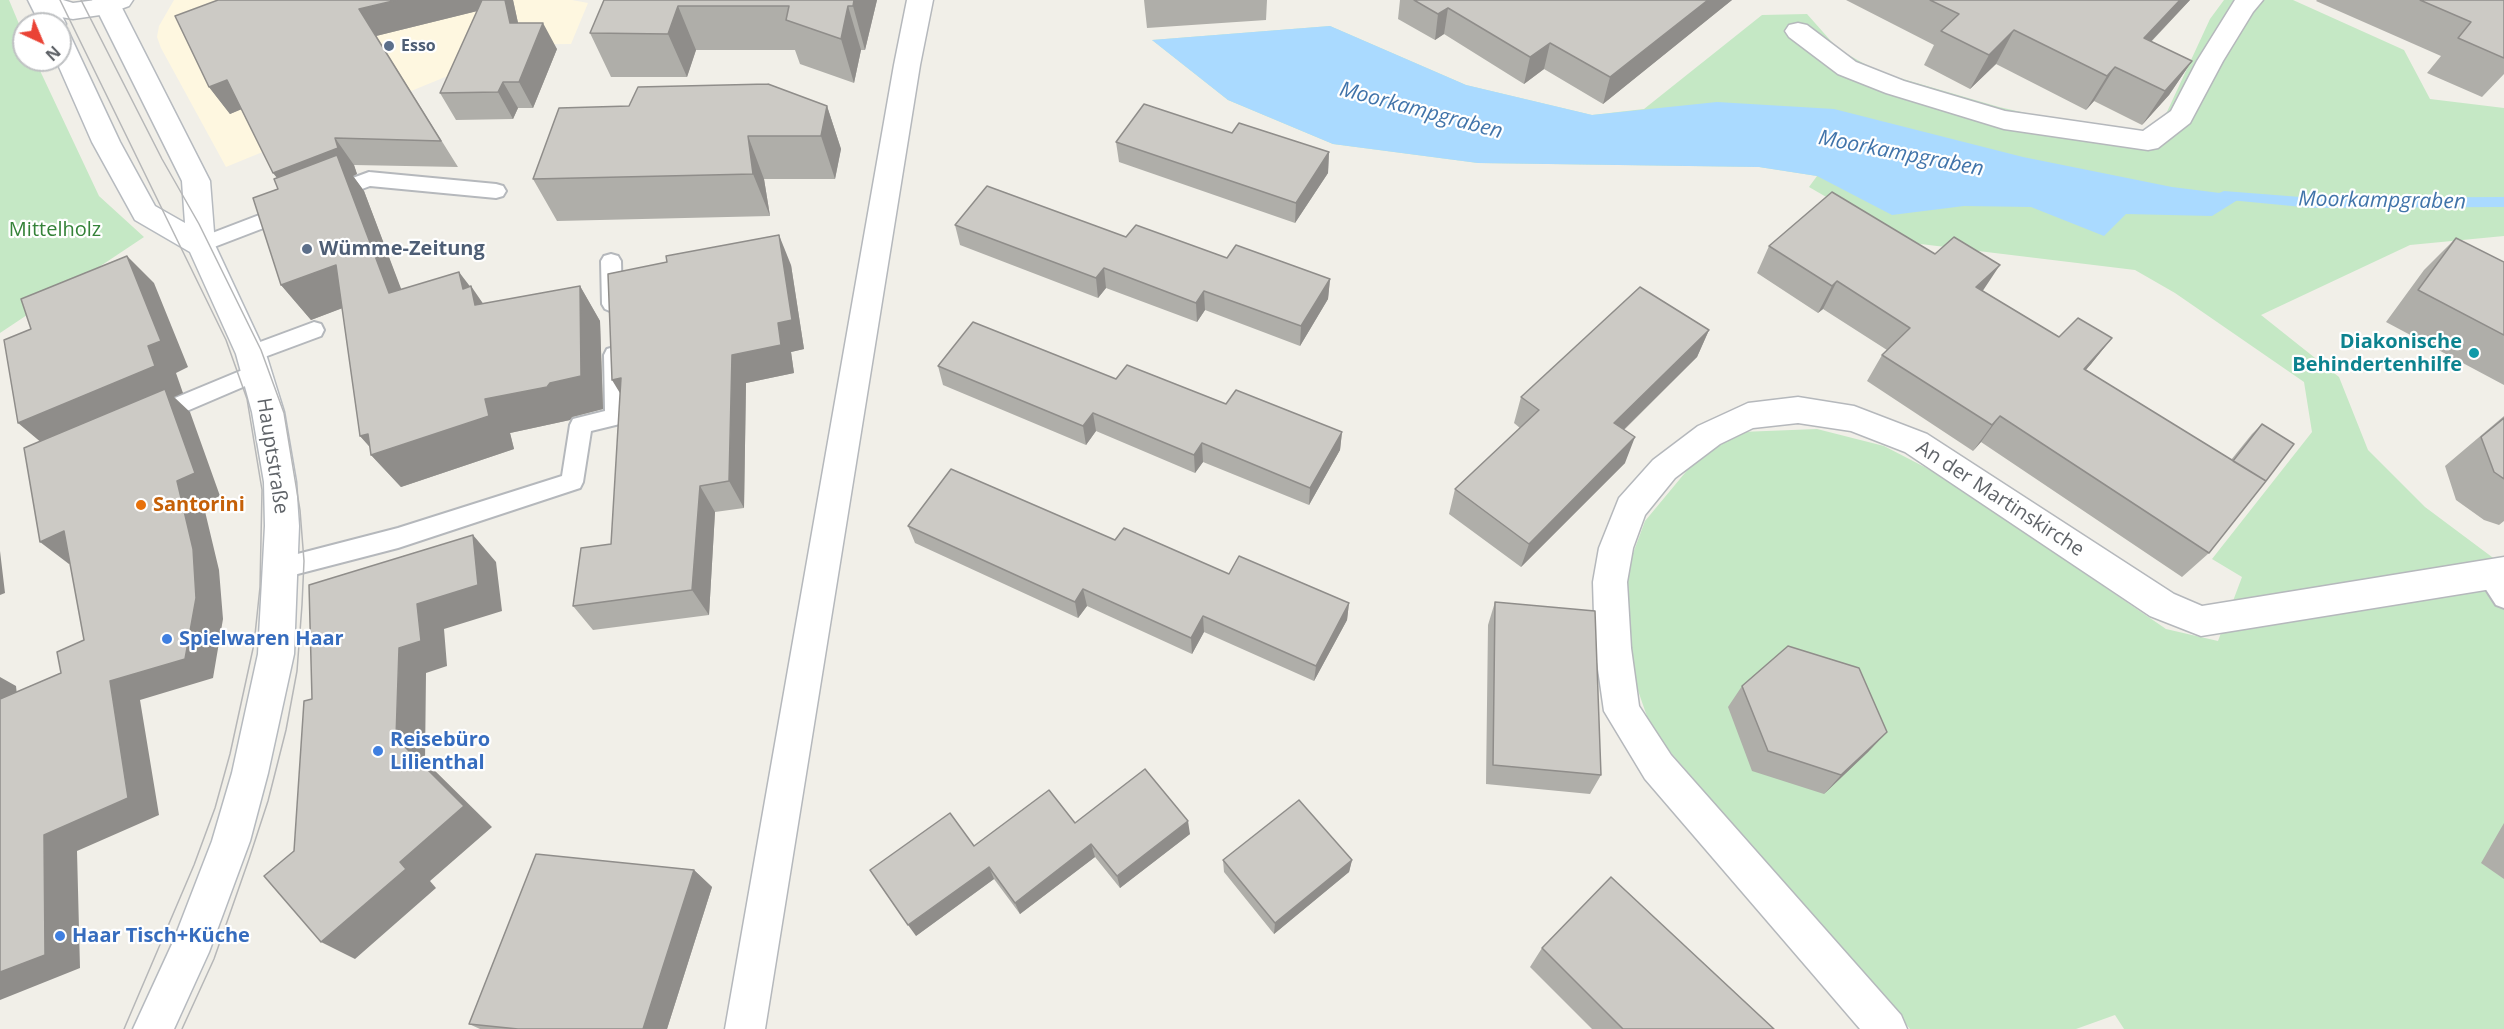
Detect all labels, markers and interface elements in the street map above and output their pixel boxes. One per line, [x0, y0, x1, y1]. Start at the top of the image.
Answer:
north arrow [12, 12, 72, 72]
place label: Esso [401, 36, 436, 56]
marker: Esso [382, 39, 396, 53]
text: N [41, 41, 65, 66]
water label: Moorkampgraben [1337, 77, 1505, 145]
water label: Moorkampgraben [1816, 126, 1986, 182]
water label: Moorkampgraben [2298, 187, 2466, 215]
park label: Mittelholz [9, 218, 101, 242]
place label: Wümme-Zeitung [319, 237, 485, 261]
marker: Wümme-Zeitung [300, 242, 314, 256]
place label: Diakonische Behindertenhilfe [2292, 330, 2462, 377]
marker: Diakonische Behindertenhilfe [2467, 346, 2481, 360]
street label: Hauptstraße [251, 396, 293, 516]
street label: An der Martinskirche [1912, 436, 2088, 562]
place label: Santorini [153, 493, 245, 517]
marker: Santorini [134, 498, 148, 512]
place label: Spielwaren Haar [179, 627, 344, 651]
marker: Spielwaren Haar [160, 632, 174, 646]
place label: Reisebüro Lilienthal [390, 728, 490, 775]
marker: Reisebüro Lilienthal [371, 744, 385, 758]
place label: Haar Tisch+Küche [72, 924, 250, 948]
marker: Haar Tisch+Küche [53, 929, 67, 943]

